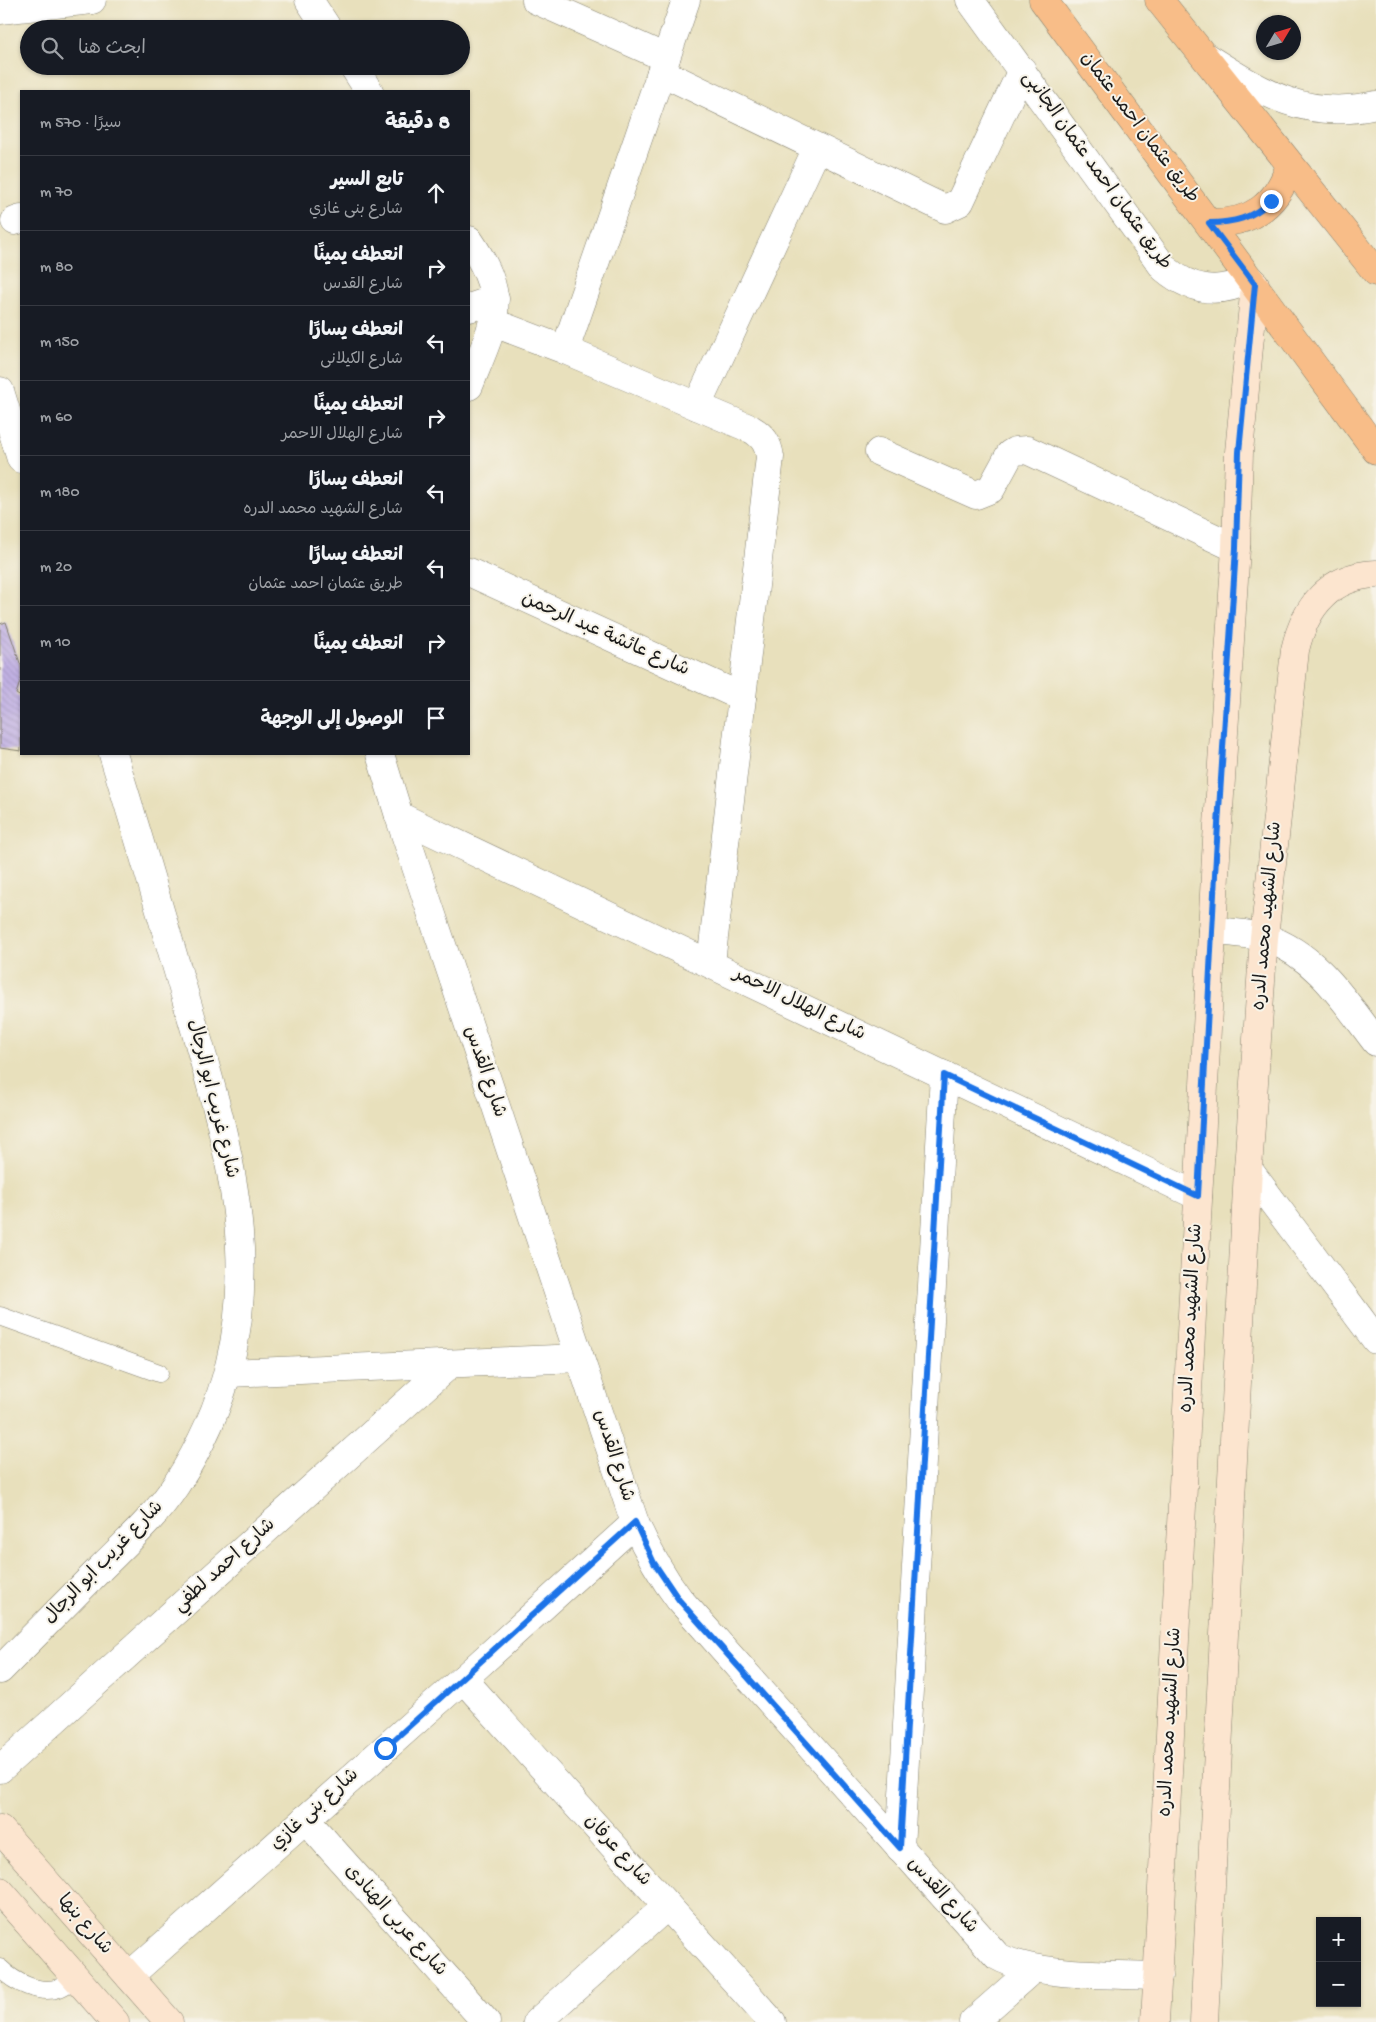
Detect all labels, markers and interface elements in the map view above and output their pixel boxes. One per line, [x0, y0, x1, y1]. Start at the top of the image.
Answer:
north arrow [1256, 15, 1301, 60]
search box [20, 20, 470, 75]
icon: search [38, 34, 66, 62]
text: ابحث هنا [78, 38, 146, 61]
street label: طريق عثمان احمد عثمان [1075, 48, 1203, 208]
street label: طريق عثمان احمد عثمان الجانبى [1016, 67, 1176, 275]
text: 8 دقيقة [385, 112, 450, 137]
text: سيرًا · 570 m [40, 115, 121, 134]
text: تابع السير [331, 170, 403, 193]
icon: ahead [422, 179, 450, 207]
text: 70 m [40, 184, 73, 203]
route end [1260, 190, 1283, 213]
text: شارع بنى غازي [309, 201, 403, 220]
text: انعطف يمينًا [314, 245, 403, 268]
icon: right [422, 254, 450, 282]
text: 80 m [40, 259, 73, 278]
text: شارع القدس [323, 276, 403, 295]
text: انعطف يسارًا [309, 320, 403, 343]
icon: left [422, 329, 450, 357]
text: 150 m [40, 334, 79, 353]
text: شارع الكيلانى [320, 351, 403, 370]
text: انعطف يمينًا [314, 395, 403, 418]
icon: right [422, 404, 450, 432]
text: 60 m [40, 409, 72, 428]
text: شارع الهلال الاحمر [282, 426, 403, 445]
text: انعطف يسارًا [309, 470, 403, 493]
icon: left [422, 479, 450, 507]
text: 180 m [40, 484, 79, 503]
text: شارع الشهيد محمد الدره [243, 501, 403, 520]
text: انعطف يسارًا [309, 545, 403, 568]
icon: left [422, 554, 450, 582]
text: 20 m [40, 559, 72, 578]
text: طريق عثمان احمد عثمان [248, 576, 403, 595]
street label: شارع عائشة عبد الرحمن [518, 588, 692, 682]
icon: right [422, 629, 450, 657]
text: 10 m [40, 634, 71, 653]
text: انعطف يمينًا [314, 634, 403, 657]
icon: arrive [422, 704, 450, 732]
text: الوصول إلى الوجهة [260, 709, 403, 732]
street label: شارع الشهيد محمد الدره [1248, 820, 1288, 1012]
street label: شارع الهلال الاحمر [727, 962, 869, 1047]
street label: شارع غريب ابو الرجال [181, 1017, 243, 1181]
street label: شارع القدس [458, 1023, 510, 1121]
street label: شارع الشهيد محمد الدره [1176, 1223, 1208, 1413]
street label: شارع القدس [587, 1407, 639, 1505]
street label: شارع غريب ابو الرجال [39, 1496, 169, 1630]
street label: شارع احمد لطفي [169, 1514, 282, 1619]
street label: شارع الشهيد محمد الدره [1155, 1627, 1187, 1817]
route start [374, 1737, 397, 1760]
street label: شارع بنى غازي [266, 1764, 364, 1856]
street label: شارع عرفان [579, 1810, 655, 1892]
street label: شارع القدس [902, 1853, 982, 1939]
street label: شارع عربى الهنادى [339, 1860, 451, 1982]
street label: شارع بنها [51, 1890, 117, 1960]
map controls [1316, 1917, 1361, 2007]
button: + [1316, 1917, 1361, 1962]
button: − [1316, 1962, 1361, 2007]

